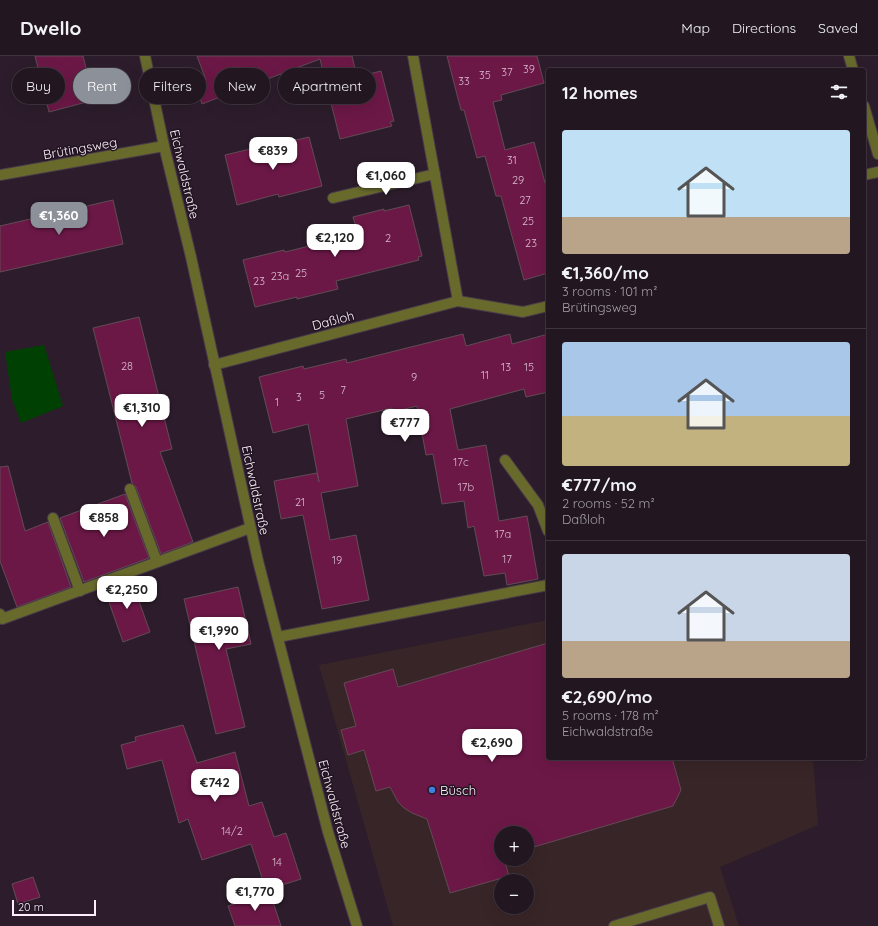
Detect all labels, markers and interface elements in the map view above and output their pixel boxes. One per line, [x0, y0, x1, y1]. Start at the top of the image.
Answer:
text: Dwello [20, 16, 81, 40]
text: Map [681, 19, 710, 37]
text: Directions [732, 19, 796, 37]
text: Saved [818, 19, 858, 37]
house number: 39 [523, 62, 535, 76]
house number: 37 [501, 65, 513, 79]
chip: Buy [12, 68, 65, 104]
chip: Rent [73, 68, 131, 104]
chip: Filters [139, 68, 206, 104]
chip: New [214, 68, 270, 104]
chip: Apartment [278, 68, 376, 104]
house number: 35 [479, 68, 491, 82]
house number: 33 [458, 74, 470, 88]
icon: filters [828, 81, 850, 103]
text: 12 homes [562, 82, 638, 103]
street label: Eichwaldstraße [167, 128, 203, 220]
street label: Brütingsweg [42, 134, 118, 162]
pin: €839 [249, 137, 297, 171]
text: €839 [258, 142, 288, 158]
house number: 31 [507, 153, 517, 167]
icon: home [670, 156, 742, 228]
pin: €1,060 [353, 162, 419, 196]
text: €1,060 [366, 167, 406, 183]
house number: 29 [512, 173, 524, 187]
house number: 27 [519, 193, 531, 207]
pin: €1,360 [26, 202, 92, 236]
text: €1,360 [40, 207, 78, 223]
house number: 25 [522, 214, 534, 228]
pin: €2,120 [302, 224, 368, 258]
text: €2,120 [316, 229, 354, 245]
house number: 2 [385, 231, 391, 245]
house number: 23 [525, 236, 537, 250]
text: €1,360/mo [562, 262, 649, 283]
house number: 25 [295, 266, 307, 280]
house number: 23a [271, 269, 289, 283]
house number: 23 [253, 274, 265, 288]
text: 3 rooms · 101 m² [562, 283, 657, 299]
text: Brütingsweg [562, 299, 637, 315]
street label: Daßloh [310, 307, 356, 333]
house number: 28 [121, 359, 133, 373]
house number: 13 [501, 360, 511, 374]
house number: 15 [524, 360, 534, 374]
house number: 11 [481, 368, 489, 382]
icon: home [670, 368, 742, 440]
house number: 9 [411, 370, 417, 384]
house number: 7 [340, 383, 346, 397]
house number: 5 [319, 388, 325, 402]
house number: 3 [296, 390, 302, 404]
pin: €1,310 [109, 394, 175, 428]
house number: 1 [275, 395, 279, 409]
text: €1,310 [124, 399, 160, 415]
pin: €777 [381, 409, 429, 443]
text: €777 [390, 414, 420, 430]
street label: Eichwaldstraße [239, 444, 273, 536]
house number: 17c [453, 455, 469, 469]
text: €777/mo [562, 474, 637, 495]
house number: 17b [458, 480, 475, 494]
house number: 21 [295, 495, 305, 509]
text: 2 rooms · 52 m² [562, 495, 655, 511]
pin: €858 [80, 504, 128, 538]
text: €858 [89, 509, 119, 525]
text: Daßloh [562, 511, 605, 527]
house number: 17a [495, 527, 511, 541]
house number: 17 [502, 552, 512, 566]
house number: 19 [332, 553, 342, 567]
pin: €2,250 [94, 576, 160, 610]
icon: home [670, 580, 742, 652]
text: €2,250 [106, 581, 148, 597]
pin: €1,990 [186, 617, 252, 651]
text: €1,990 [199, 622, 239, 638]
text: €2,690/mo [562, 686, 652, 707]
text: 5 rooms · 178 m² [562, 707, 659, 723]
text: Eichwaldstraße [562, 723, 653, 739]
pin: €2,690 [459, 729, 525, 763]
text: €2,690 [471, 734, 513, 750]
street label: Eichwaldstraße [315, 758, 355, 850]
pin: €742 [191, 769, 239, 803]
text: €742 [200, 774, 230, 790]
place label: Büsch [440, 782, 476, 798]
marker: Büsch [427, 785, 437, 795]
house number: 14/2 [221, 824, 243, 838]
map controls [494, 826, 534, 914]
button: + [494, 826, 534, 866]
house number: 14 [272, 855, 282, 869]
button: − [494, 874, 534, 914]
pin: €1,770 [222, 878, 288, 912]
text: €1,770 [235, 883, 275, 899]
scale bar [12, 898, 96, 917]
text: 20 m [18, 900, 44, 914]

